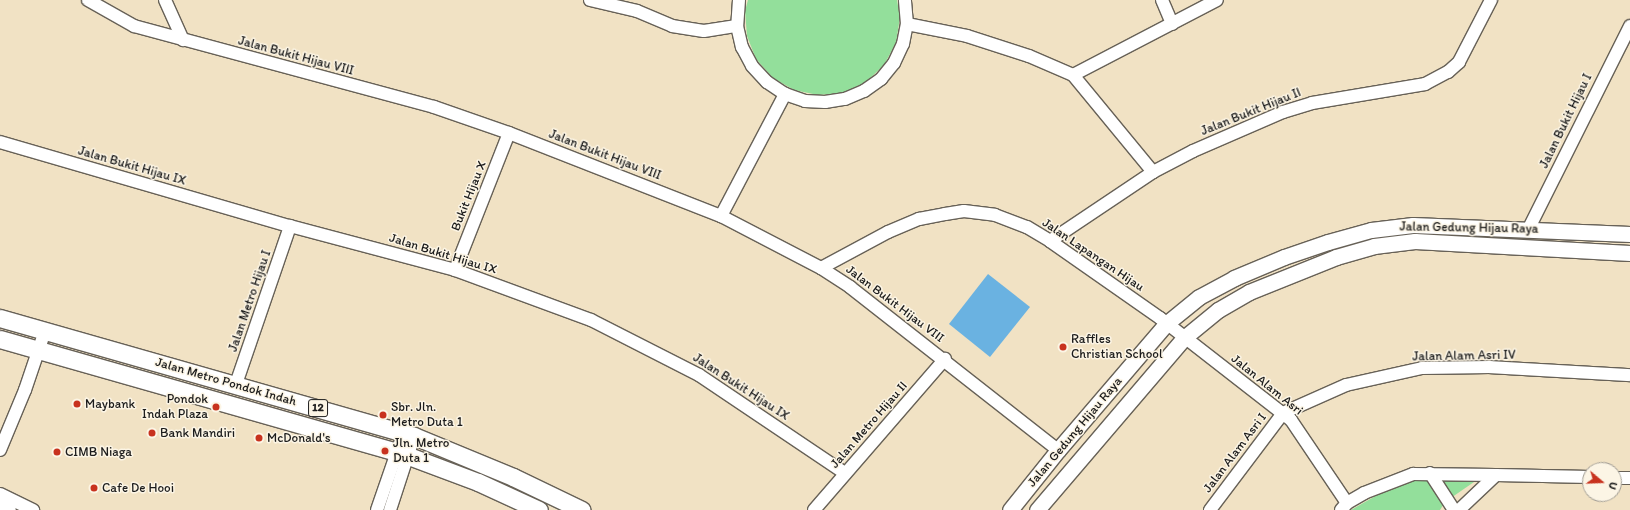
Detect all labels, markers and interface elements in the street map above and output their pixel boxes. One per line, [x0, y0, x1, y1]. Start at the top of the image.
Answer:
street label: Jalan Bukit Hijau VIII [237, 33, 355, 79]
street label: Jalan Bukit Hijau I [1536, 71, 1596, 171]
street label: Jalan Bukit Hijau II [1199, 85, 1303, 139]
street label: Jalan Bukit Hijau VIII [547, 126, 663, 184]
street label: Jalan Bukit Hijau IX [76, 143, 188, 189]
street label: Bukit Hijau X [448, 159, 490, 233]
street label: Jalan Lapangan Hijau [1039, 215, 1147, 295]
street label: Jalan Gedung Hijau Raya [1400, 219, 1538, 237]
street label: Jalan Bukit Hijau IX [387, 230, 499, 278]
street label: Jalan Metro Hijau I [225, 249, 275, 353]
street label: Jalan Bukit Hijau VIII [843, 262, 947, 346]
place label: Raffles Christian School [1071, 332, 1162, 363]
marker: Raffles Christian School [1058, 342, 1068, 352]
street label: Jalan Alam Asri IV [1413, 347, 1515, 365]
street label: Jalan Bukit Hijau IX [690, 350, 792, 424]
street label: Jalan Alam Asri [1228, 351, 1306, 419]
street label: Jalan Metro Pondok Indah [154, 354, 298, 410]
street label: Jalan Gedung Hijau Raya [1025, 374, 1125, 490]
street label: Jalan Metro Hijau II [827, 379, 911, 471]
place label: Pondok Indah Plaza [142, 392, 208, 423]
place label: Maybank [85, 396, 135, 412]
road number: 12 [308, 398, 328, 418]
marker: Maybank [72, 399, 82, 409]
place label: Sbr. Jln. Metro Duta 1 [391, 400, 463, 431]
marker: Pondok Indah Plaza [211, 402, 221, 412]
marker: Sbr. Jln. Metro Duta 1 [378, 410, 388, 420]
street label: Jalan Alam Asri I [1200, 410, 1270, 496]
place label: Bank Mandiri [160, 425, 235, 441]
marker: Bank Mandiri [147, 428, 157, 438]
place label: McDonald's [267, 430, 331, 446]
marker: McDonald's [254, 433, 264, 443]
place label: Jln. Metro Duta 1 [393, 436, 449, 467]
place label: CIMB Niaga [65, 444, 132, 460]
marker: Jln. Metro Duta 1 [380, 446, 390, 456]
marker: CIMB Niaga [52, 447, 62, 457]
north arrow [1582, 462, 1622, 502]
place label: Cafe De Hooi [102, 480, 174, 496]
text: U [1606, 480, 1620, 491]
marker: Cafe De Hooi [89, 483, 99, 493]

